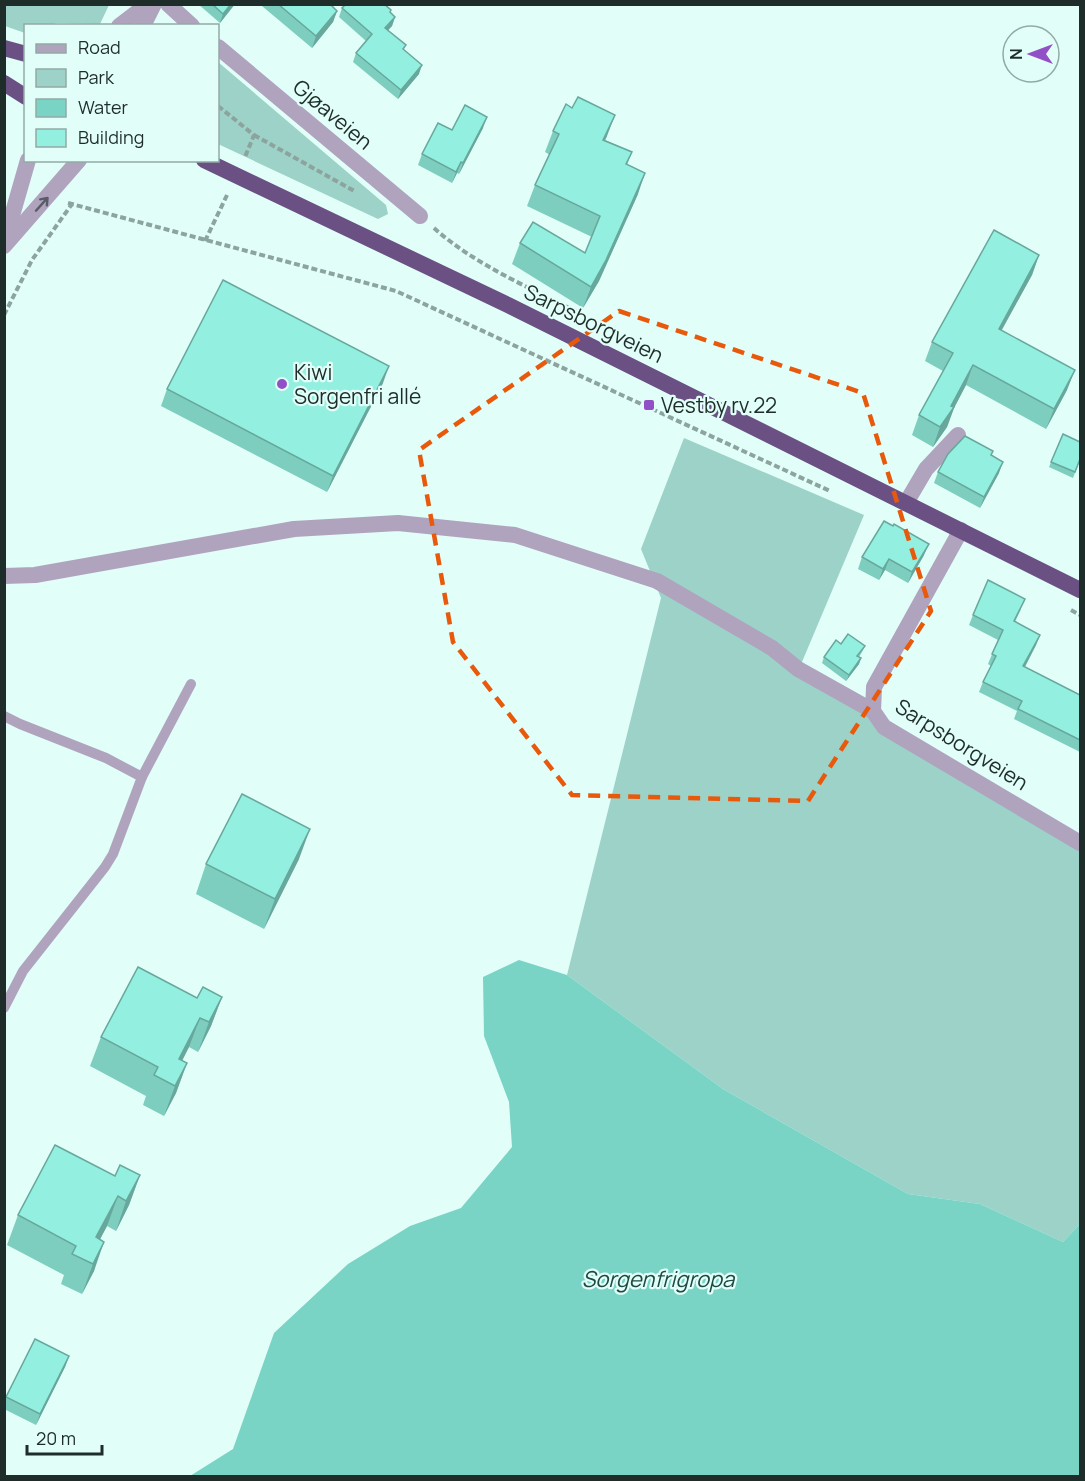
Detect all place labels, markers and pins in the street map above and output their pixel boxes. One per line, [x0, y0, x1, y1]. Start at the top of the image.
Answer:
place label: Kiwi Sorgenfri allé [294, 358, 421, 410]
marker: Kiwi Sorgenfri allé [275, 377, 289, 391]
place label: Vestby rv.22 [661, 391, 777, 419]
marker: Vestby rv.22 [642, 398, 656, 412]

